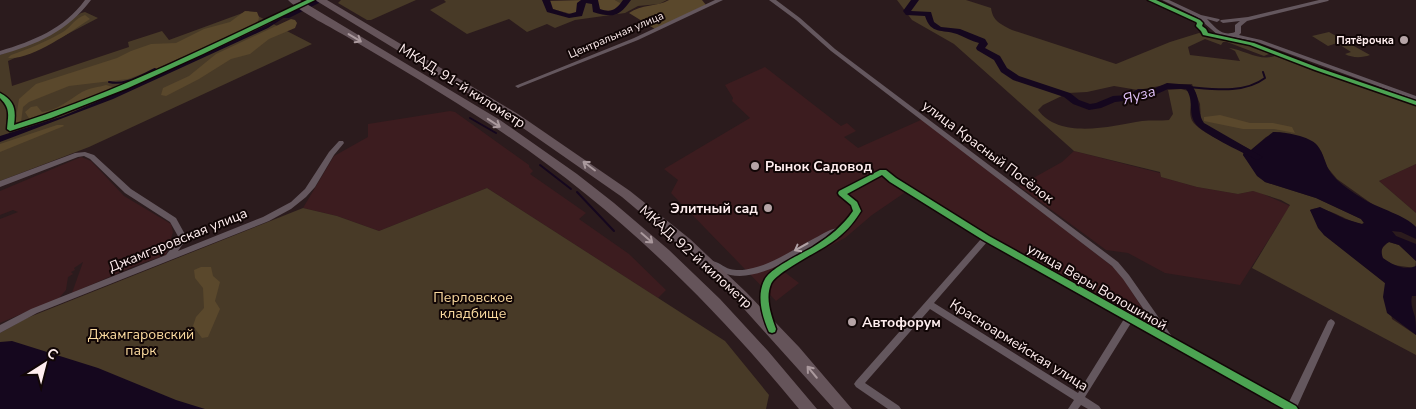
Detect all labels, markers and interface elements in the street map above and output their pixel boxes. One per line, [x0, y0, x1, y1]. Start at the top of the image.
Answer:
street label: Центральная улица [566, 8, 666, 62]
one-way arrow [348, 33, 362, 43]
place label: Пятёрочка [1336, 33, 1394, 48]
marker: Пятёрочка [1398, 34, 1410, 46]
street label: МКАД, 91-й километр [395, 39, 529, 133]
water label: Яуза [1120, 81, 1158, 109]
street label: улица Красный Посёлок [918, 96, 1058, 208]
one-way arrow [486, 118, 500, 128]
place label: Рынок Садовод [765, 157, 873, 176]
marker: Рынок Садовод [749, 160, 761, 172]
one-way arrow [582, 161, 596, 171]
place label: Элитный сад [670, 199, 758, 218]
street label: МКАД, 92-й километр [635, 201, 757, 313]
marker: Элитный сад [762, 202, 774, 214]
street label: Джамгаровская улица [106, 203, 250, 277]
one-way arrow [640, 232, 653, 244]
street label: улица Веры Волошиной [1024, 239, 1170, 335]
one-way arrow [794, 243, 808, 253]
park label: Перловское кладбище [433, 288, 513, 323]
street label: Красноармейская улица [946, 295, 1092, 395]
place label: Автофорум [862, 313, 941, 332]
marker: Автофорум [846, 316, 858, 328]
park label: Джамгаровский парк [88, 325, 194, 360]
north arrow [20, 339, 70, 389]
text: С [43, 343, 62, 365]
one-way arrow [807, 366, 818, 379]

